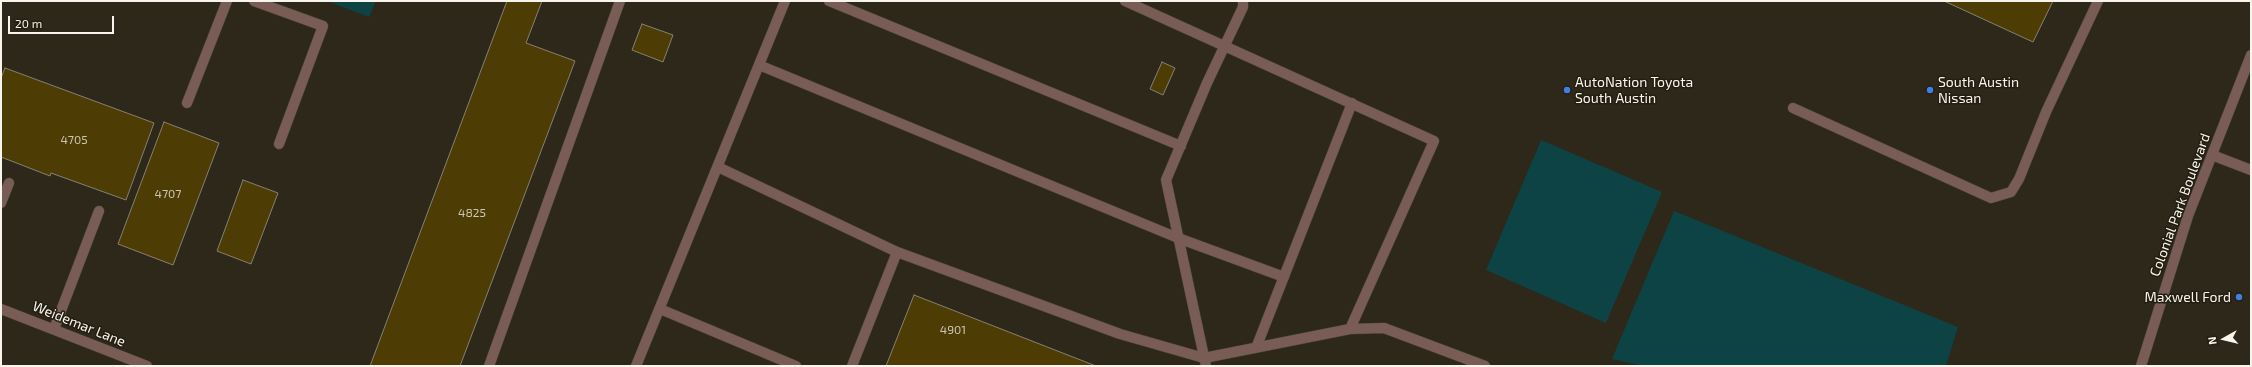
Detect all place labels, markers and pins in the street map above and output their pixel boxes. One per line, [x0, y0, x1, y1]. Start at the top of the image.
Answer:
place label: AutoNation Toyota South Austin [1575, 74, 1693, 106]
place label: South Austin Nissan [1938, 74, 2019, 106]
marker: AutoNation Toyota South Austin [1562, 85, 1572, 95]
marker: South Austin Nissan [1925, 85, 1935, 95]
place label: Maxwell Ford [2144, 289, 2231, 305]
marker: Maxwell Ford [2234, 292, 2244, 302]

